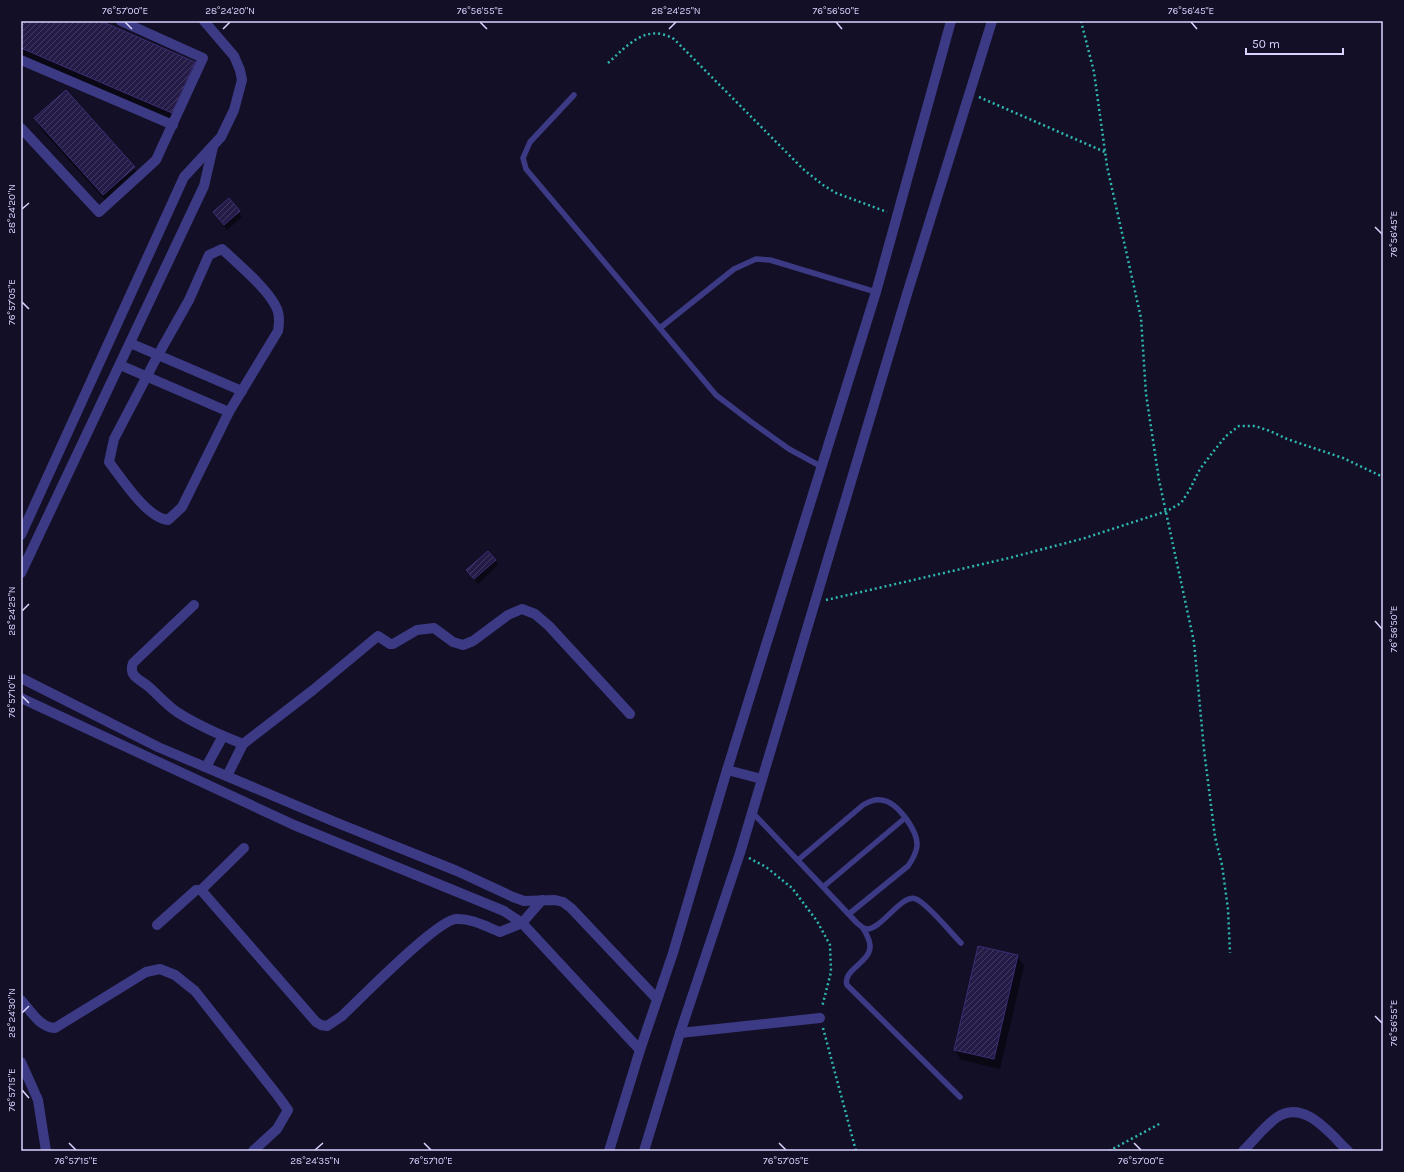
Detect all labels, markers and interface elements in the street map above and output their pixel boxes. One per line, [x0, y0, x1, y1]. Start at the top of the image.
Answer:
text: 76°57'00"E [102, 5, 148, 17]
text: 28°24'20"N [205, 5, 255, 17]
text: 76°56'55"E [457, 5, 503, 17]
text: 28°24'25"N [651, 5, 701, 17]
text: 76°56'50"E [813, 5, 859, 17]
text: 76°56'45"E [1168, 5, 1214, 17]
scale bar [1246, 30, 1343, 56]
text: 50 m [1252, 37, 1280, 51]
text: 28°24'20"N [6, 184, 18, 234]
text: 76°56'45"E [1388, 211, 1400, 257]
text: 76°57'05"E [6, 279, 18, 325]
text: 28°24'25"N [6, 586, 18, 636]
text: 76°56'50"E [1388, 606, 1400, 652]
text: 76°57'10"E [6, 674, 18, 718]
text: 28°24'30"N [6, 988, 18, 1038]
text: 76°56'55"E [1388, 1000, 1400, 1046]
text: 76°57'15"E [6, 1068, 18, 1112]
text: 76°57'15"E [54, 1155, 98, 1167]
text: 28°24'35"N [290, 1155, 340, 1167]
text: 76°57'10"E [409, 1155, 453, 1167]
text: 76°57'05"E [763, 1155, 809, 1167]
text: 76°57'00"E [1118, 1155, 1164, 1167]

